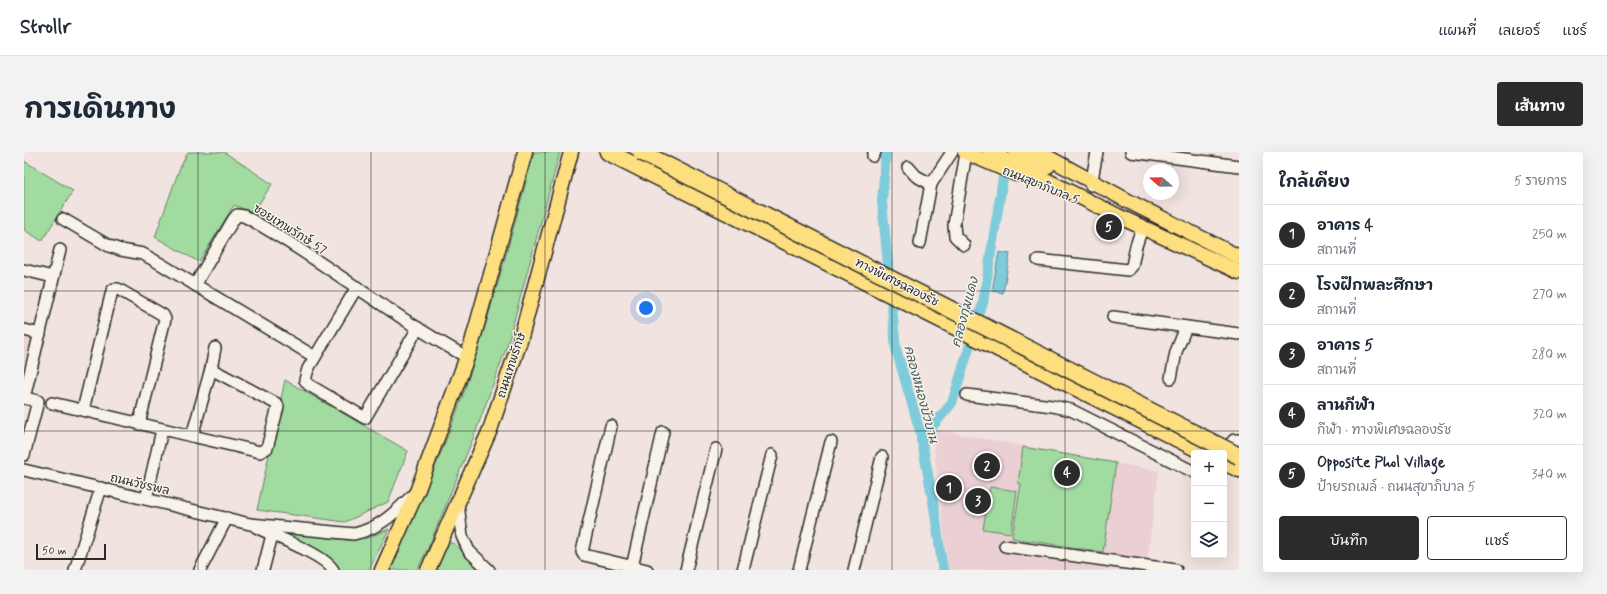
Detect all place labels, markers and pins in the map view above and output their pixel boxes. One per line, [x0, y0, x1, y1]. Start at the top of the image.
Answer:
pin: 5 [1096, 212, 1122, 242]
pin: 2 [974, 451, 1000, 481]
pin: 4 [1054, 458, 1080, 488]
pin: 1 [936, 473, 962, 503]
pin: 3 [965, 486, 991, 516]

